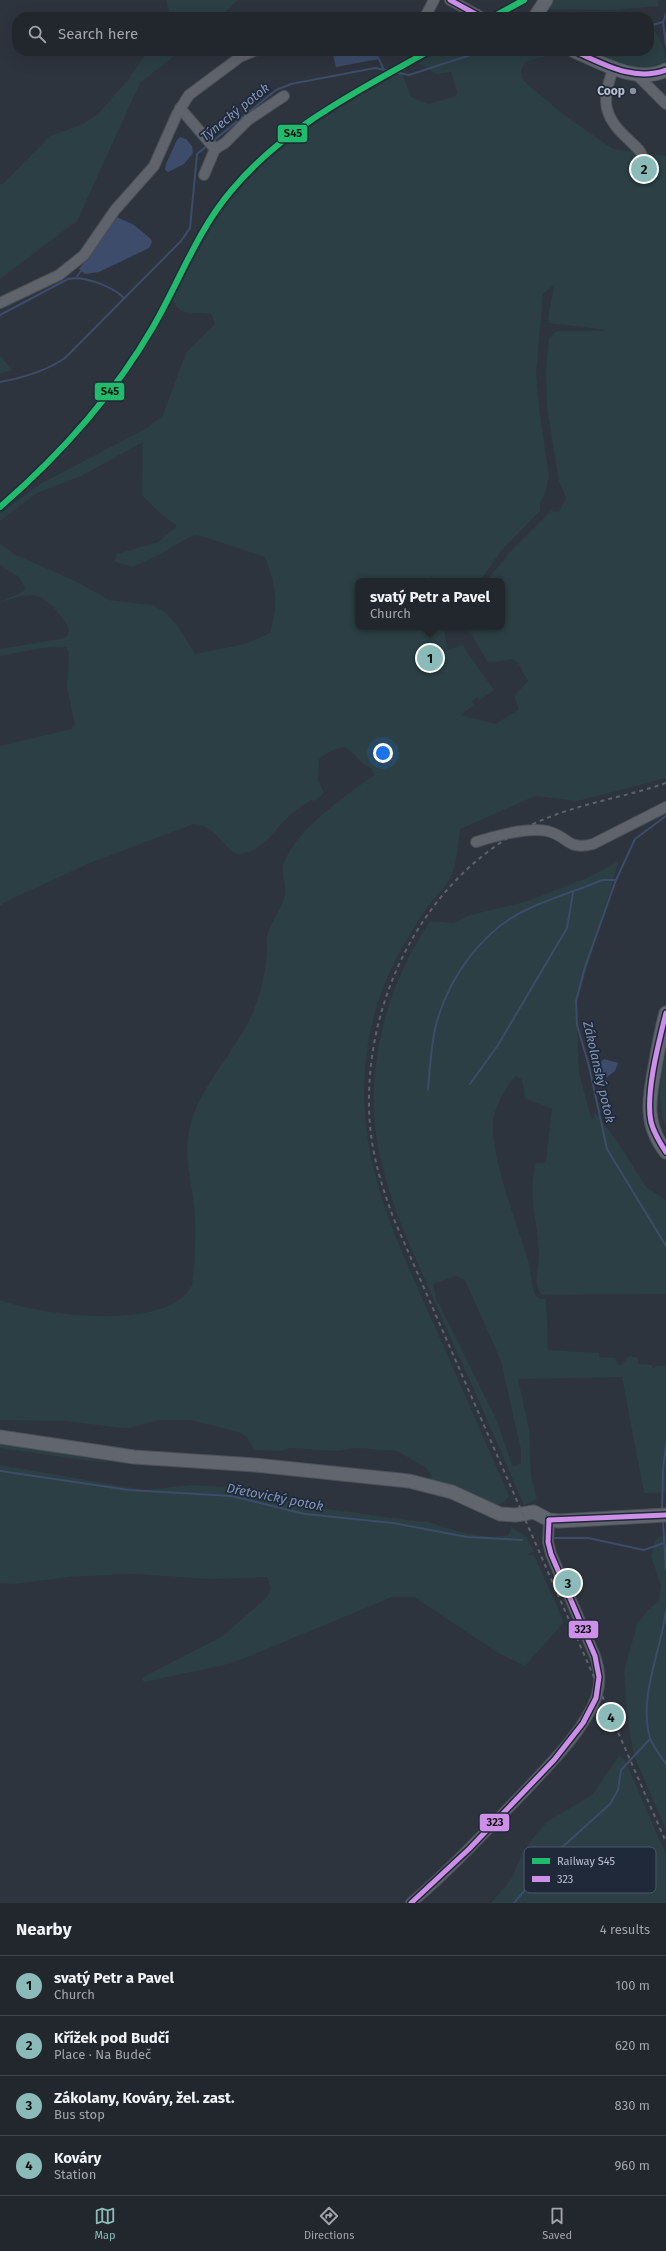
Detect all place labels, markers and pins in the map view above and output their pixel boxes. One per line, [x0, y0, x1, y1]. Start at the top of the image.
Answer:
place label: Coop [597, 84, 625, 98]
marker: Coop [628, 86, 638, 96]
pin: 2 [631, 154, 657, 184]
pin: 1 [417, 643, 443, 673]
pin: 3 [555, 1568, 581, 1598]
pin: 4 [598, 1702, 624, 1732]

